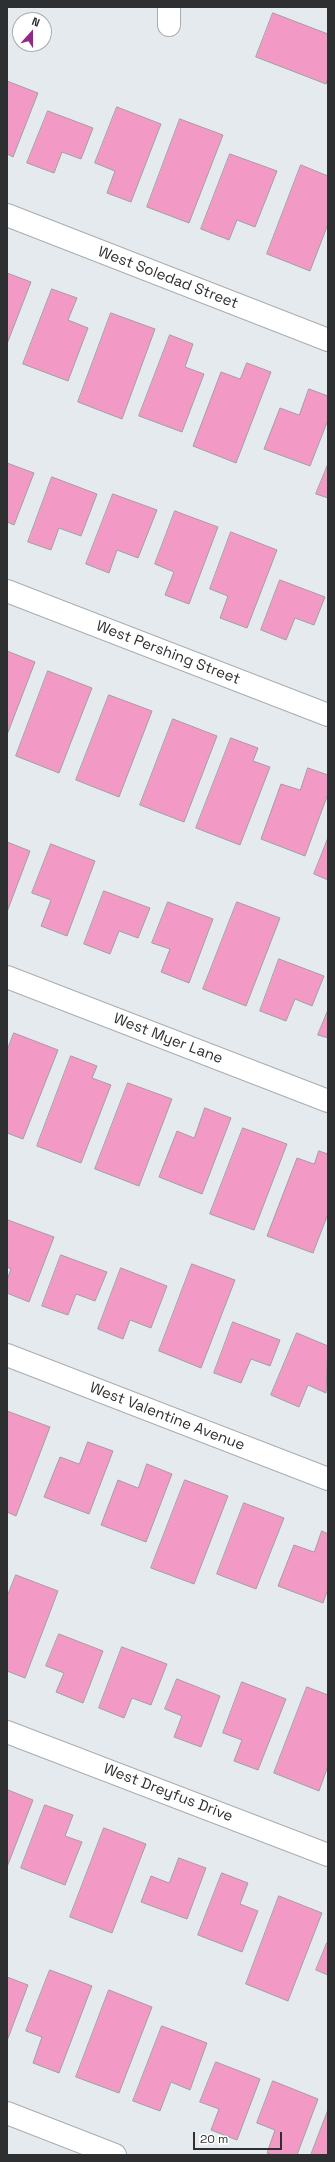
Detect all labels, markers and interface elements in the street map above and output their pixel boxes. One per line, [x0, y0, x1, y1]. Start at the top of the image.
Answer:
north arrow [12, 12, 52, 52]
text: N [30, 14, 42, 30]
street label: West Soledad Street [95, 243, 241, 313]
street label: West Pershing Street [93, 617, 243, 689]
street label: West Myer Lane [111, 1010, 225, 1068]
street label: West Valentine Avenue [87, 1379, 247, 1455]
street label: West Dreyfus Drive [101, 1760, 235, 1826]
scale bar [195, 2124, 284, 2150]
text: 20 m [200, 2131, 228, 2147]

